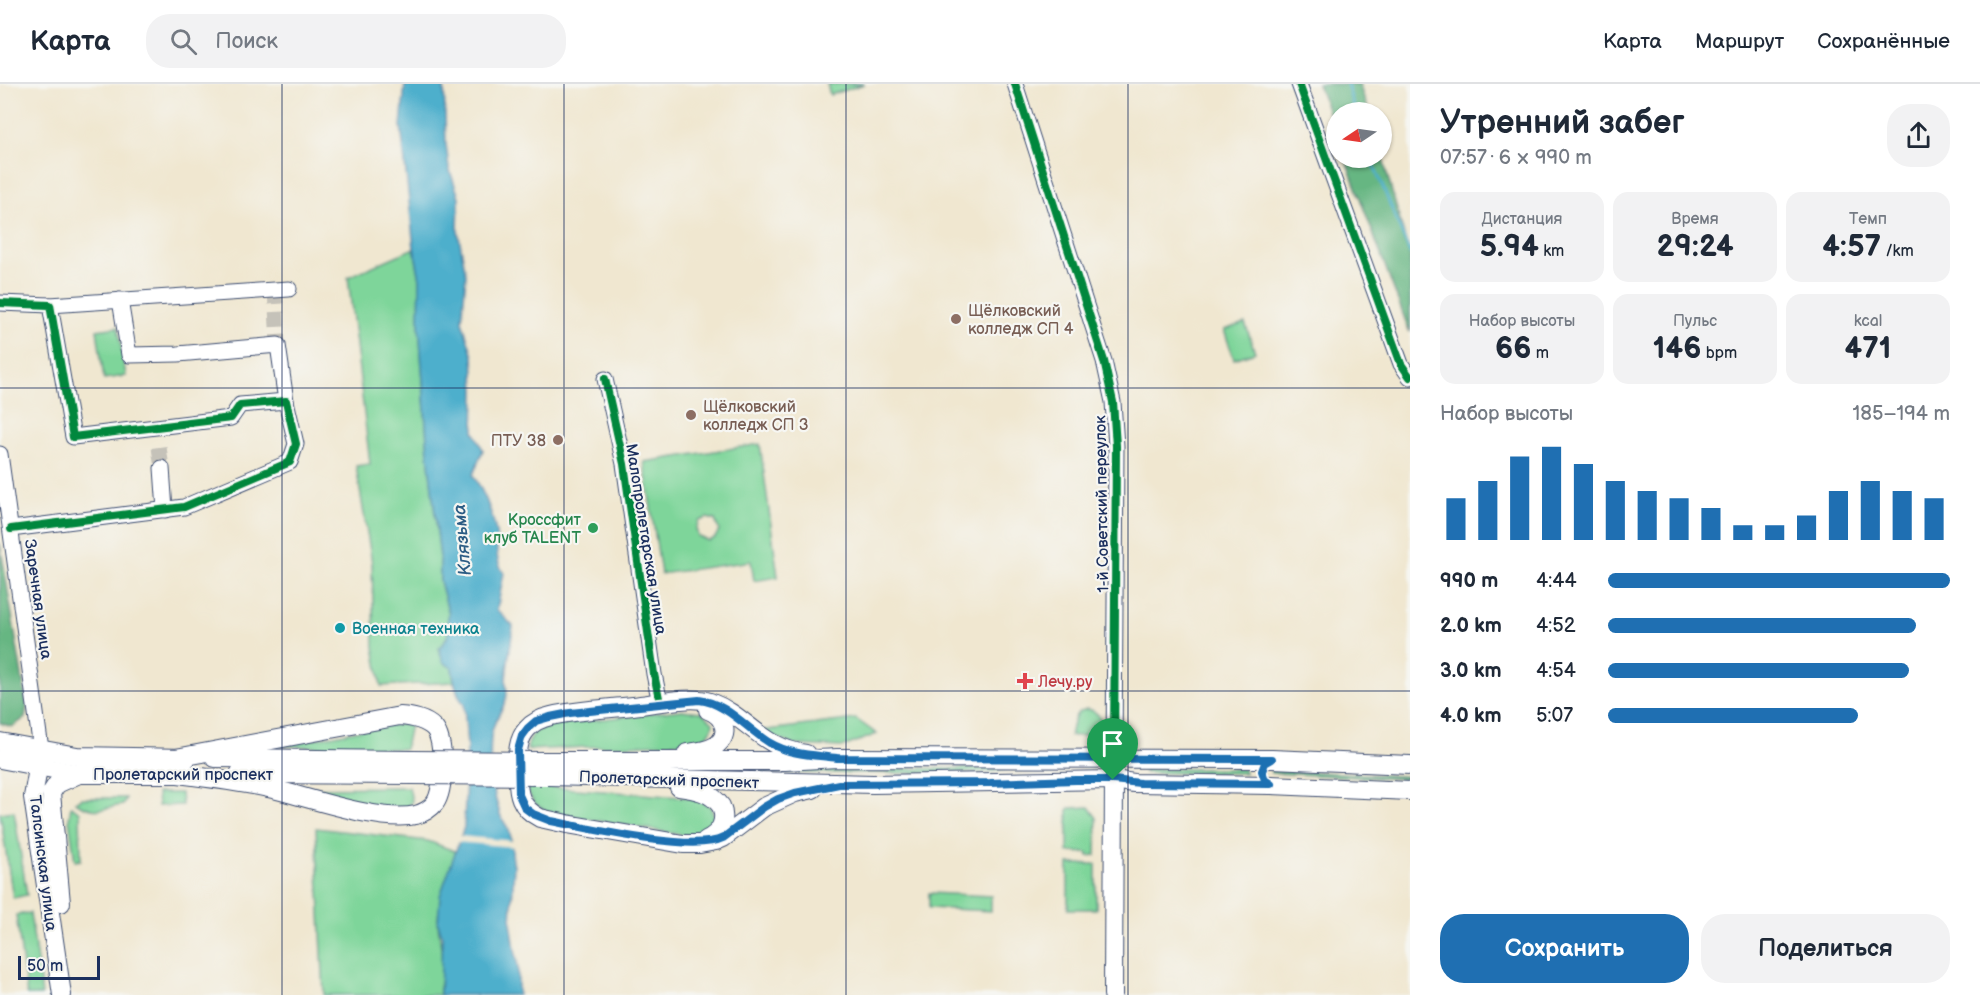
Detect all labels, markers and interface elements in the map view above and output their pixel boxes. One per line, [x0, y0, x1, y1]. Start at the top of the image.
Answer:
search box [146, 14, 566, 68]
text: Карта [30, 25, 110, 58]
icon: search [167, 25, 200, 58]
text: Поиск [215, 28, 278, 55]
text: Карта [1603, 29, 1662, 54]
text: Маршрут [1695, 29, 1784, 54]
text: Сохранённые [1817, 29, 1950, 54]
north arrow [1326, 102, 1392, 168]
map controls [1326, 102, 1392, 168]
text: Утренний забег [1440, 103, 1685, 143]
button: share [1887, 104, 1950, 167]
text: 07:57 · 6 × 990 m [1440, 146, 1592, 170]
text: Дистанция [1482, 210, 1562, 229]
text: Время [1671, 210, 1719, 229]
text: Темп [1849, 210, 1887, 229]
text: 5.94 [1480, 229, 1539, 265]
text: 29:24 [1656, 229, 1734, 265]
text: 4:57 [1822, 229, 1881, 265]
text: km [1539, 242, 1564, 261]
text: /km [1881, 242, 1914, 261]
place label: Щёлковский колледж СП 4 [968, 302, 1074, 339]
marker: Щёлковский колледж СП 4 [949, 312, 963, 326]
text: Набор высоты [1469, 312, 1575, 331]
text: Пульс [1673, 312, 1717, 331]
text: kcal [1854, 312, 1882, 331]
text: 66 [1495, 331, 1531, 367]
text: 146 [1653, 331, 1701, 367]
text: 471 [1845, 331, 1891, 367]
text: m [1531, 344, 1549, 363]
text: bpm [1701, 344, 1737, 363]
place label: Щёлковский колледж СП 3 [703, 398, 809, 435]
text: Набор высоты [1440, 402, 1573, 426]
text: 185–194 m [1853, 402, 1950, 426]
marker: Щёлковский колледж СП 3 [684, 408, 698, 422]
street label: 1-й Советский переулок [1091, 415, 1114, 593]
place label: ПТУ 38 [491, 432, 546, 451]
marker: ПТУ 38 [551, 433, 565, 447]
street label: Малопролетарская улица [621, 442, 670, 637]
water label: Клязьма [449, 503, 476, 577]
place label: Кроссфит клуб TALENT [484, 511, 582, 548]
marker: Кроссфит клуб TALENT [586, 521, 600, 535]
street label: Заречная улица [20, 538, 55, 661]
text: 990 m [1440, 569, 1498, 593]
text: 4:44 [1536, 569, 1577, 593]
text: 2.0 km [1440, 614, 1502, 638]
text: 4:52 [1536, 614, 1576, 638]
place label: Военная техника [352, 620, 480, 639]
marker: Военная техника [333, 621, 347, 635]
text: 3.0 km [1440, 659, 1501, 683]
text: 4:54 [1536, 659, 1576, 683]
marker: Лечу.ру [1016, 672, 1034, 690]
place label: Лечу.ру [1037, 673, 1093, 692]
text: 4.0 km [1440, 704, 1502, 728]
text: 5:07 [1536, 704, 1573, 728]
pin [1087, 718, 1138, 780]
icon: arrive [1096, 727, 1129, 760]
street label: Пролетарский проспект [93, 766, 274, 785]
street label: Пролетарский проспект [579, 768, 760, 793]
street label: Талсинская улица [25, 794, 60, 933]
button: Сохранить [1440, 914, 1689, 983]
button: Поделиться [1701, 914, 1950, 983]
scale bar [18, 953, 100, 980]
text: 50 m [27, 957, 63, 976]

